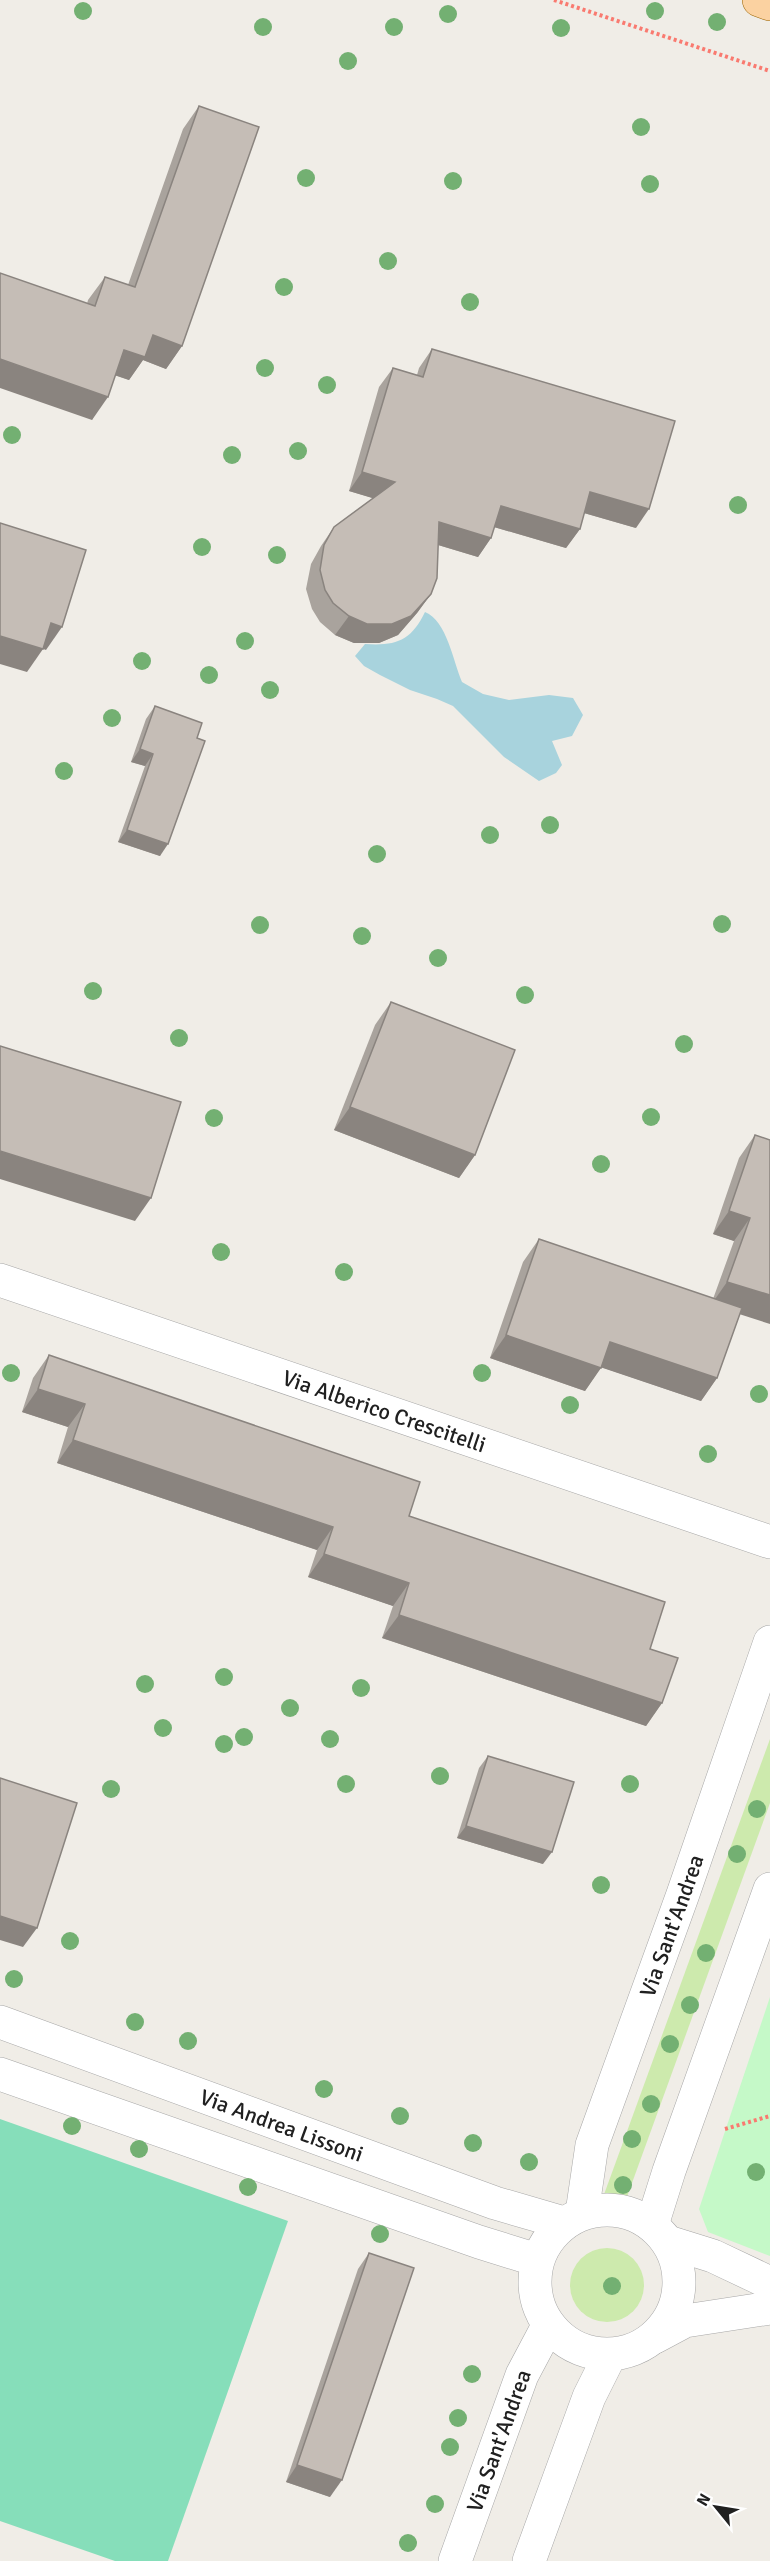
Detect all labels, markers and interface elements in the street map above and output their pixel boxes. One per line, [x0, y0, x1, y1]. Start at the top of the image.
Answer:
street label: Via Alberico Crescitelli [279, 1364, 489, 1458]
street label: Via Sant'Andrea [634, 1851, 710, 2001]
street label: Via Andrea Lissoni [196, 2083, 367, 2168]
street label: Via Sant'Andrea [461, 2366, 537, 2516]
north arrow [686, 2477, 746, 2537]
text: N [692, 2490, 715, 2510]

